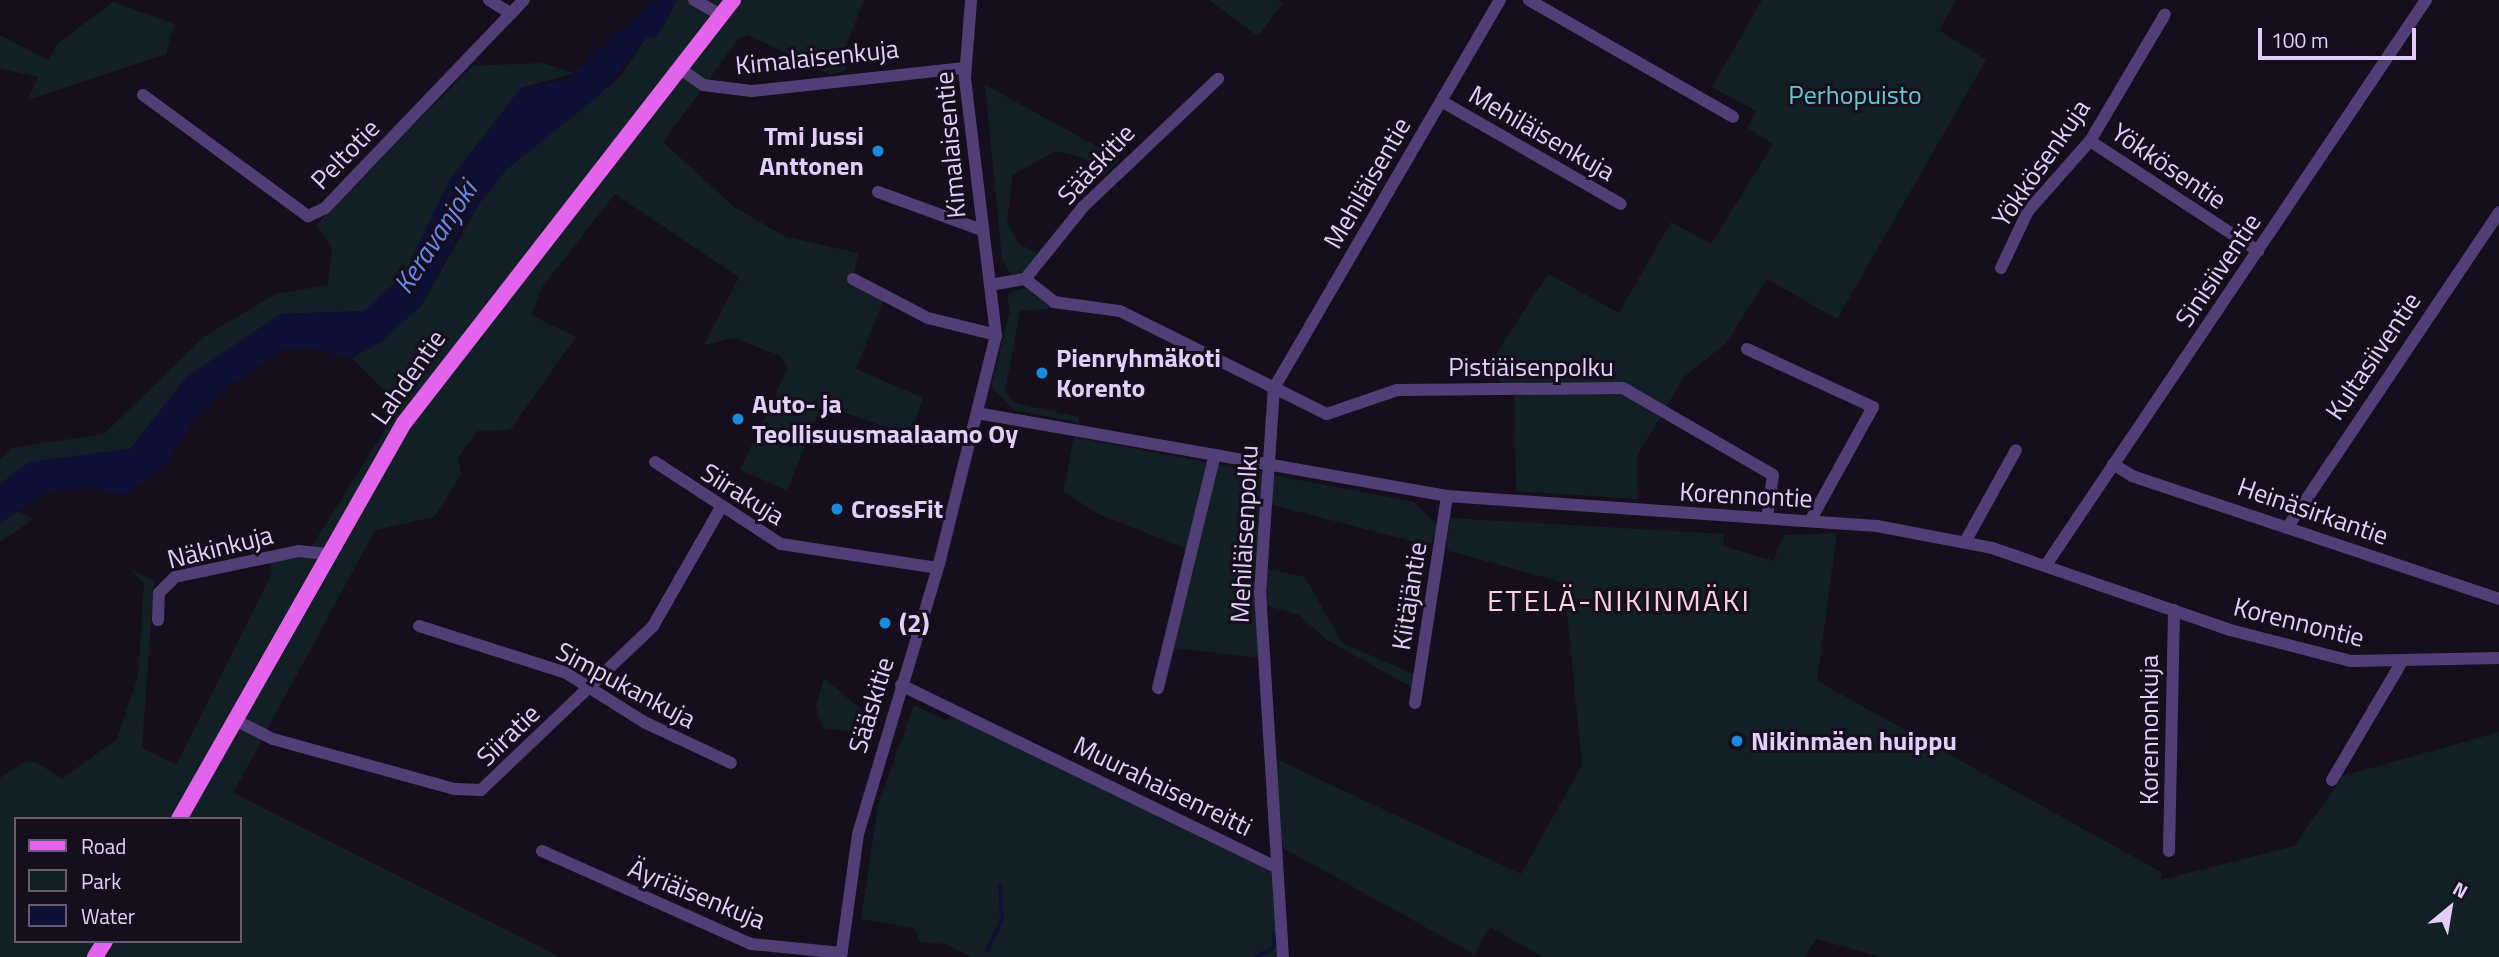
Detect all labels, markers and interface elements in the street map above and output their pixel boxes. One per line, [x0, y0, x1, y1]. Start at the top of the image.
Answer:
scale bar [2261, 14, 2418, 58]
text: 100 m [2271, 24, 2328, 56]
street label: Kimalaisenkuja [734, 33, 900, 81]
street label: Kimalaisentie [928, 70, 972, 220]
street label: Mehiläisenkuja [1463, 79, 1621, 187]
park label: Perhopuisto [1788, 79, 1922, 111]
street label: Yökkösenkuja [1986, 93, 2096, 233]
street label: Mehiläisentie [1317, 112, 1417, 254]
street label: Peltotie [304, 113, 386, 195]
street label: Yökkösentie [2106, 116, 2232, 216]
street label: Sääskitie [1051, 117, 1141, 211]
place label: Tmi Jussi Anttonen [759, 120, 864, 182]
marker: Tmi Jussi Anttonen [870, 143, 886, 159]
water label: Keravanjoki [386, 174, 484, 300]
street label: Sinisiiventie [2169, 207, 2267, 333]
street label: Kultasiiventie [2319, 286, 2427, 426]
street label: Lahdentie [364, 324, 452, 430]
place label: Pienryhmäkoti Korento [1056, 342, 1221, 404]
street label: Pistiäisenpolku [1448, 351, 1614, 383]
marker: Pienryhmäkoti Korento [1034, 365, 1050, 381]
place label: Auto- ja Teollisuusmaalaamo Oy [752, 388, 1018, 450]
marker: Auto- ja Teollisuusmaalaamo Oy [730, 411, 746, 427]
street label: Mehiläisenpolku [1224, 444, 1264, 624]
street label: Siirakuja [696, 456, 790, 532]
street label: Heinäsirkantie [2234, 471, 2392, 551]
street label: Korennontie [1679, 476, 1813, 514]
place label: CrossFit [851, 493, 943, 525]
marker: CrossFit [829, 501, 845, 517]
street label: Näkinkuja [164, 519, 276, 575]
street label: Kiitäjäntie [1385, 540, 1433, 652]
district label: ETELÄ-NIKINMÄKI [1489, 582, 1749, 618]
street label: Korennontie [2230, 591, 2368, 653]
place label: (2) [899, 607, 930, 639]
marker: (2) [877, 615, 893, 631]
street label: Simpukankuja [551, 635, 701, 735]
street label: Sääskitie [842, 653, 900, 757]
street label: Korennonkuja [2133, 655, 2165, 805]
street label: Siiratie [470, 698, 546, 772]
place label: Nikinmäen huippu [1751, 725, 1957, 757]
street label: Muurahaisenreitti [1069, 729, 1257, 843]
marker: Nikinmäen huippu [1729, 733, 1745, 749]
legend [14, 817, 242, 943]
text: Road [81, 830, 126, 862]
street label: Äyriäisenkuja [624, 852, 770, 936]
text: Park [81, 865, 121, 897]
north arrow [2415, 873, 2485, 943]
text: N [2448, 874, 2474, 905]
text: Water [81, 900, 135, 932]

